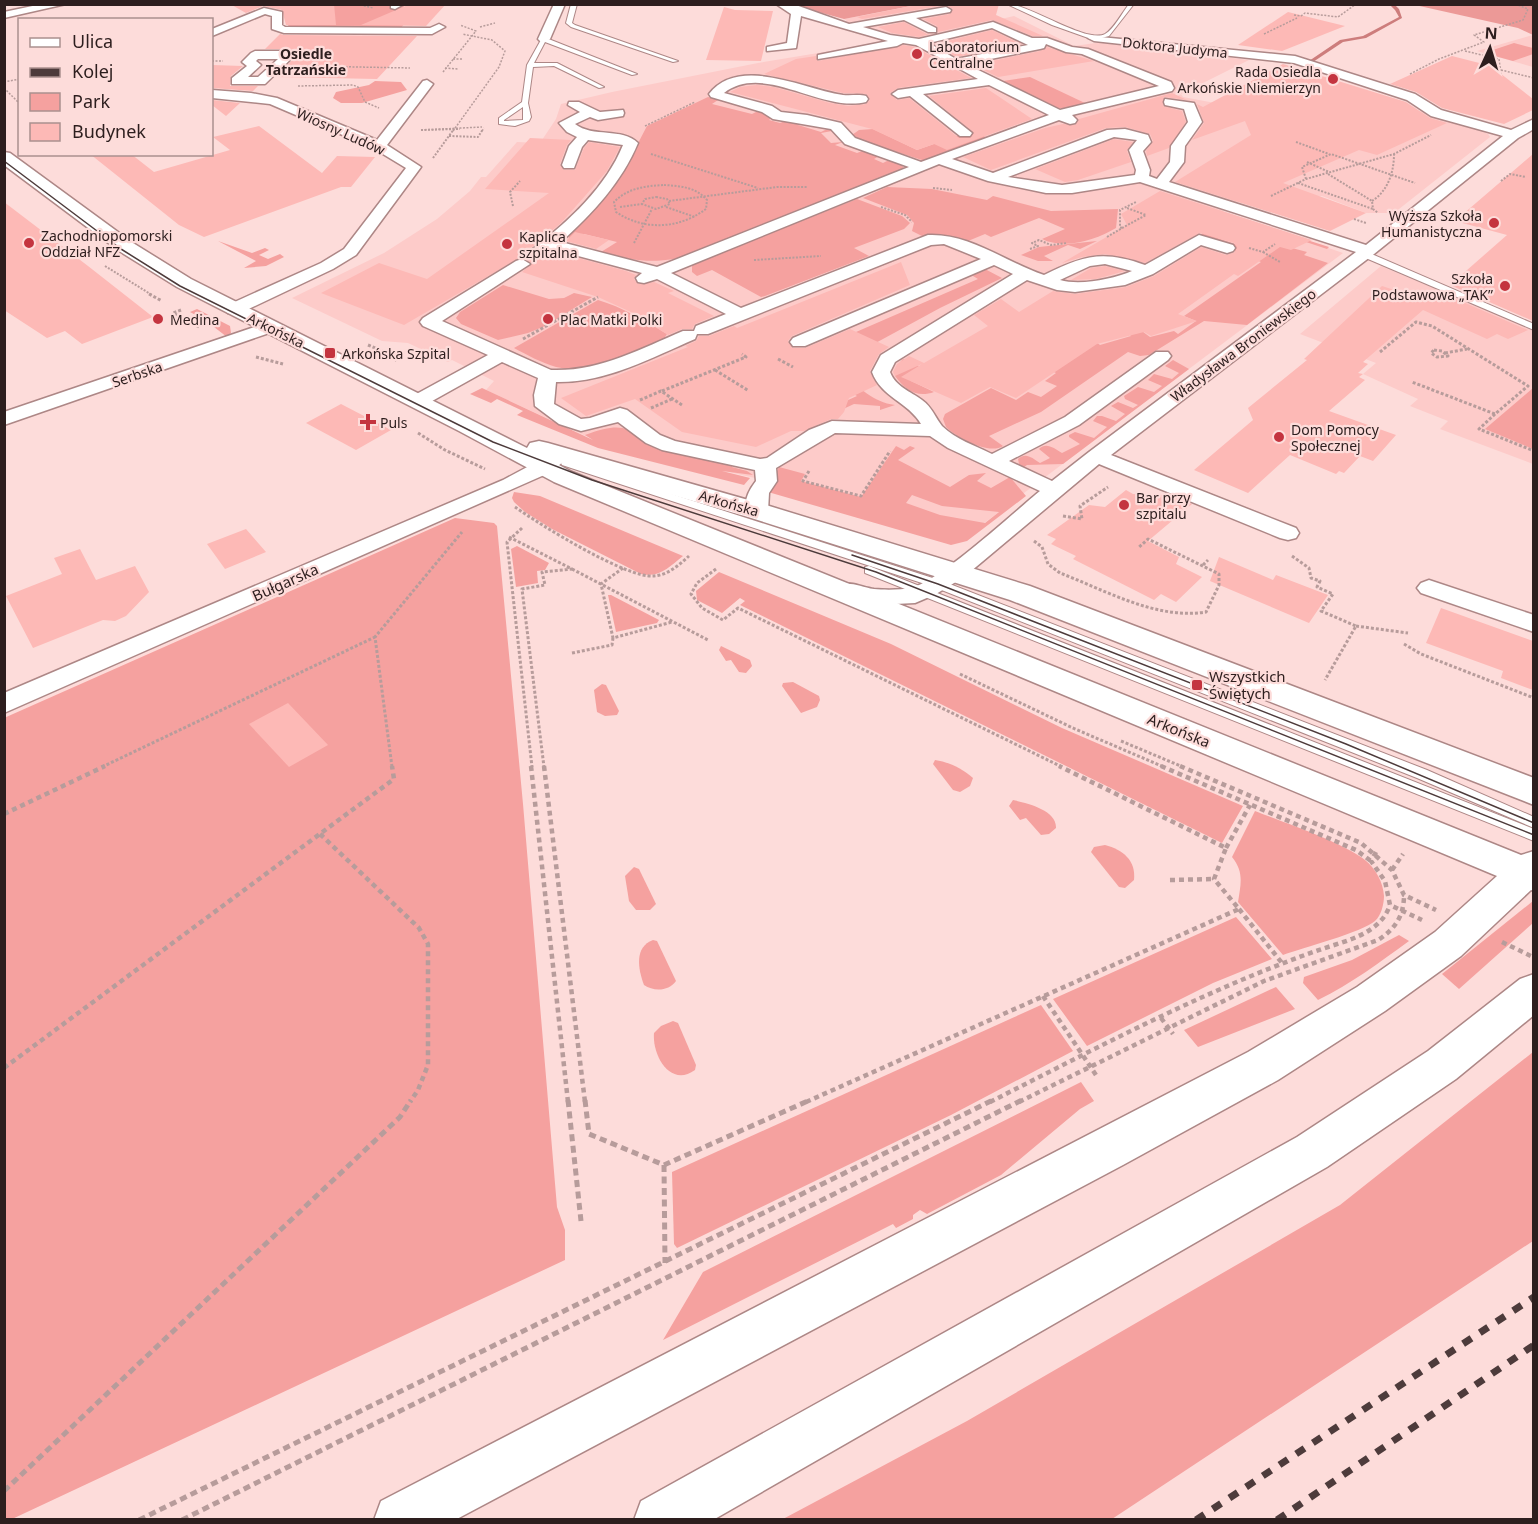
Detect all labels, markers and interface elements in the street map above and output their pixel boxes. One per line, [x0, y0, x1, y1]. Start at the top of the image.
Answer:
legend [18, 18, 213, 156]
north arrow [1460, 18, 1520, 78]
text: N [1484, 22, 1498, 44]
text: Ulica [72, 29, 113, 53]
street label: Doktora Judyma [1121, 32, 1229, 62]
place label: Laboratorium Centralne [929, 37, 1019, 72]
district label: Osiedle Tatrzańskie [266, 44, 346, 79]
marker: Laboratorium Centralne [910, 47, 924, 61]
text: Kolej [72, 59, 113, 83]
place label: Rada Osiedla Arkońskie Niemierzyn [1177, 62, 1321, 97]
marker: Rada Osiedla Arkońskie Niemierzyn [1326, 72, 1340, 86]
text: Park [72, 89, 110, 113]
street label: Wiosny Ludów [294, 103, 388, 159]
text: Budynek [72, 119, 146, 143]
place label: Wyższa Szkoła Humanistyczna [1381, 206, 1482, 241]
marker: Wyższa Szkoła Humanistyczna [1487, 216, 1501, 230]
place label: Zachodniopomorski Oddział NFZ [41, 226, 172, 261]
place label: Kaplica szpitalna [519, 227, 578, 262]
marker: Zachodniopomorski Oddział NFZ [22, 236, 36, 250]
marker: Kaplica szpitalna [500, 237, 514, 251]
place label: Szkoła Podstawowa „TAK” [1372, 269, 1493, 304]
marker: Szkoła Podstawowa „TAK” [1498, 279, 1512, 293]
street label: Władysława Broniewskiego [1166, 284, 1320, 406]
street label: Arkońska [244, 308, 308, 352]
place label: Medina [170, 310, 219, 329]
place label: Plac Matki Polki [560, 310, 662, 329]
marker: Medina [151, 312, 165, 326]
marker: Plac Matki Polki [541, 312, 555, 326]
place label: Arkońska Szpital [342, 344, 450, 363]
marker: Arkońska Szpital [323, 346, 337, 360]
street label: Serbska [109, 357, 165, 391]
place label: Puls [380, 413, 408, 432]
marker: Puls [361, 415, 375, 429]
place label: Dom Pomocy Społecznej [1291, 420, 1380, 455]
marker: Dom Pomocy Społecznej [1272, 430, 1286, 444]
street label: Arkońska [697, 485, 761, 521]
place label: Bar przy szpitalu [1136, 488, 1191, 523]
marker: Bar przy szpitalu [1117, 498, 1131, 512]
street label: Bułgarska [249, 559, 321, 605]
place label: Wszystkich Świętych [1209, 666, 1286, 703]
marker: Wszystkich Świętych [1190, 678, 1204, 692]
street label: Arkońska [1145, 708, 1213, 752]

